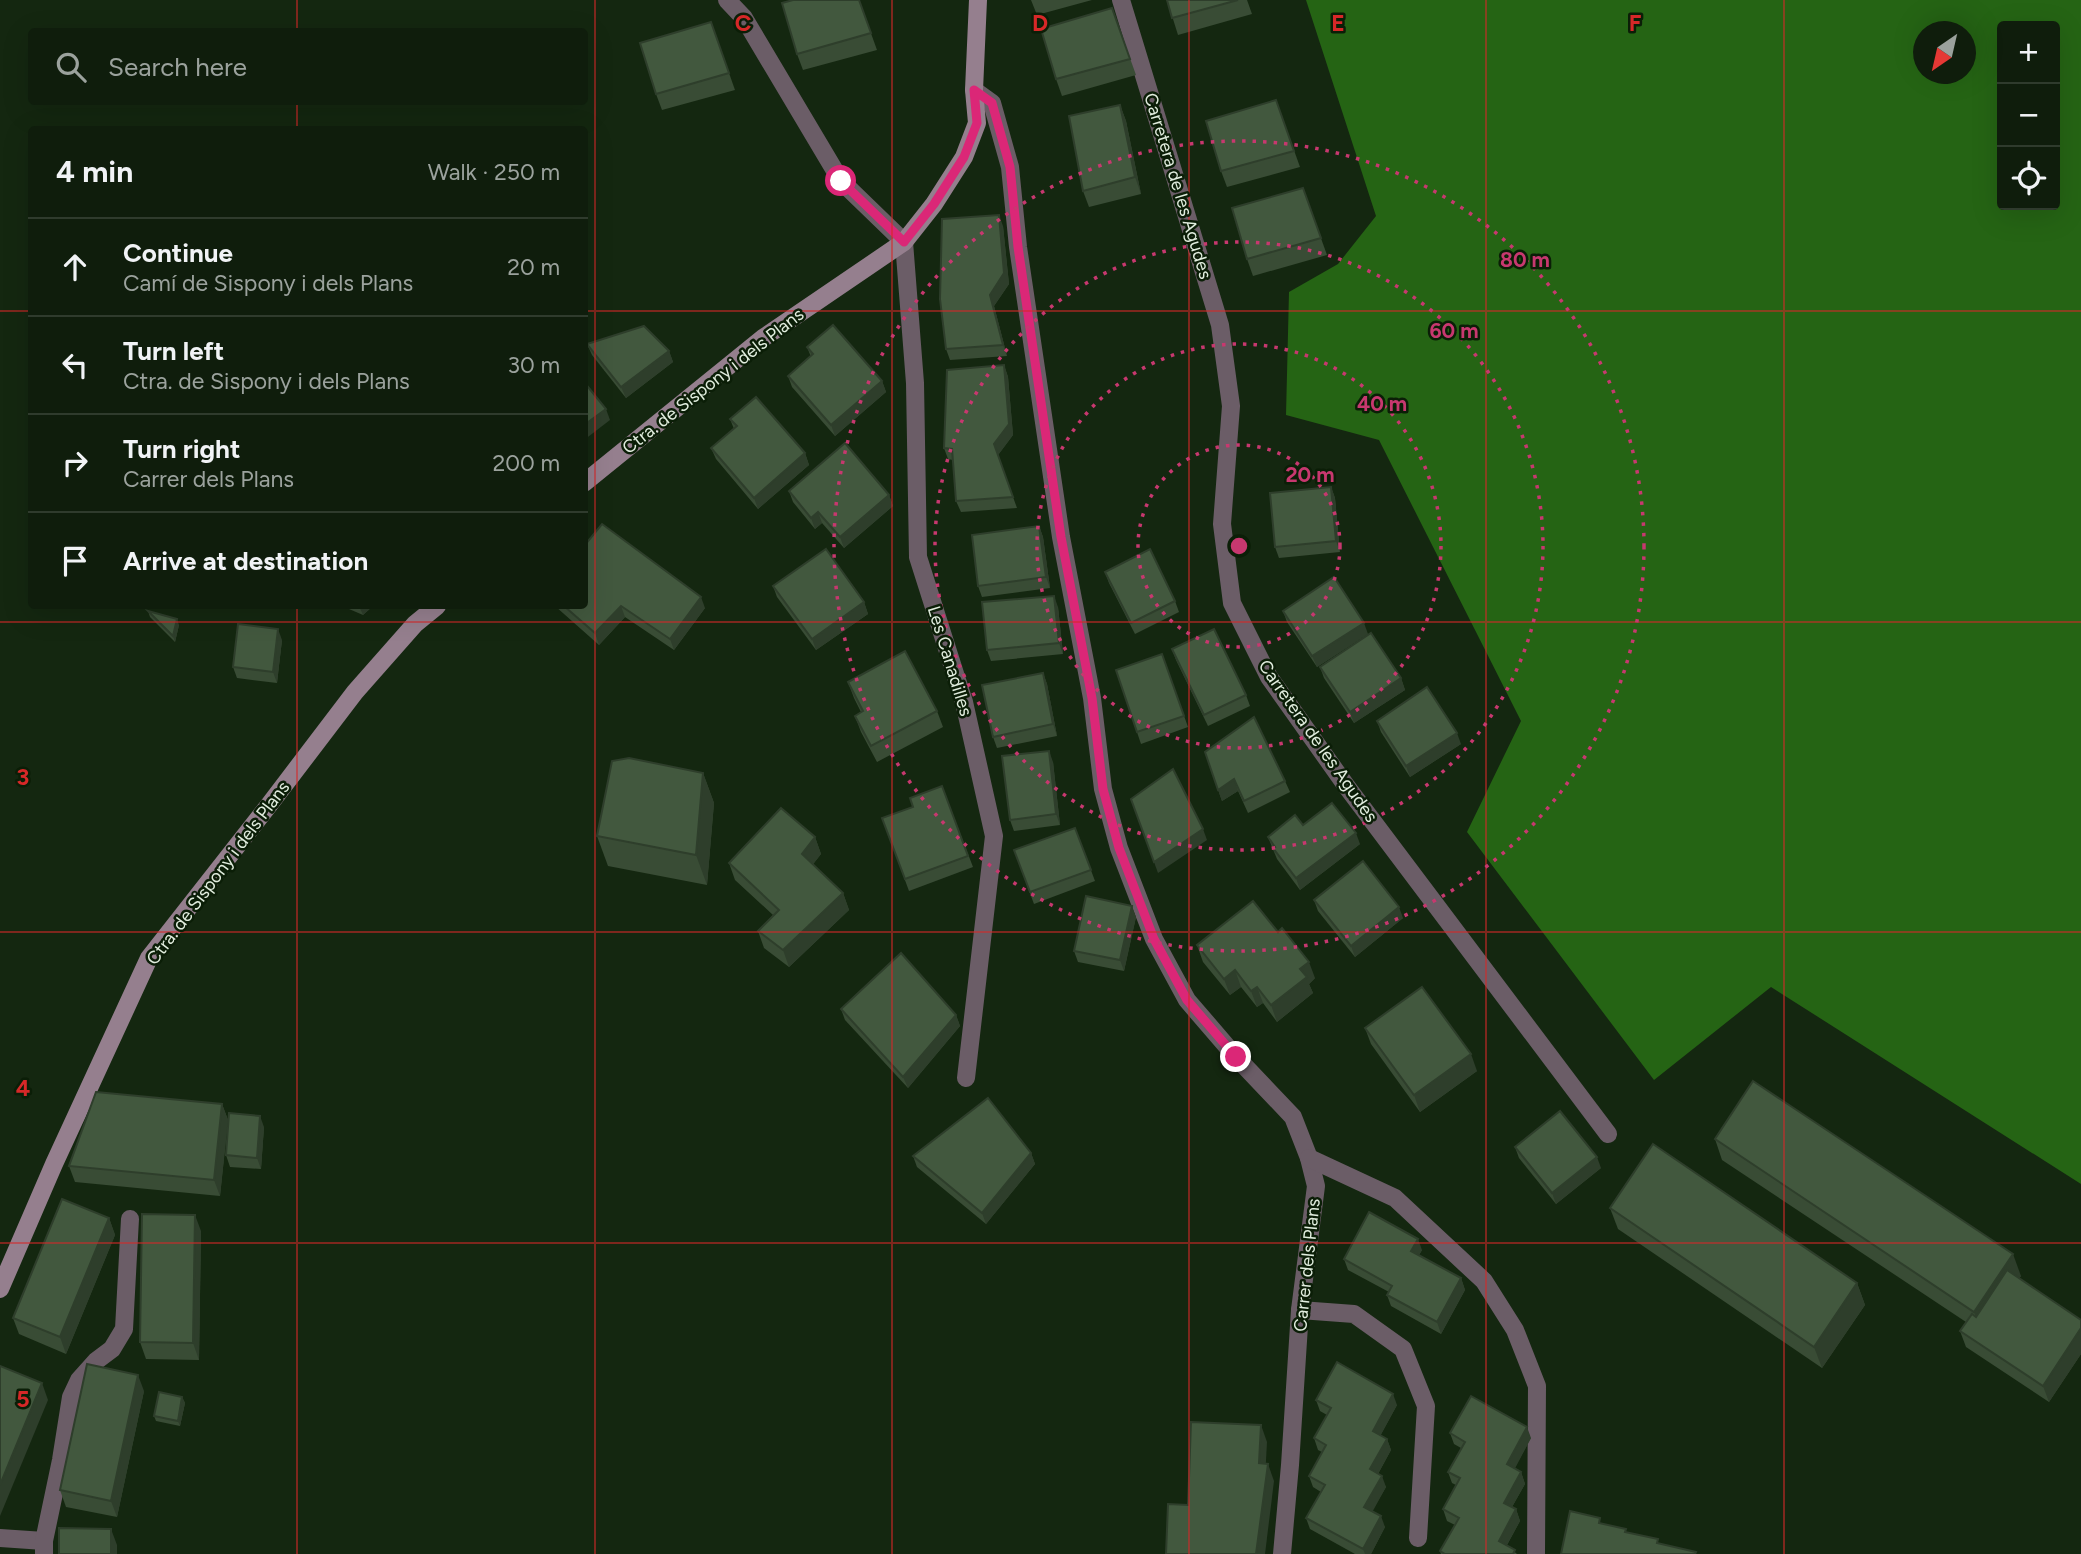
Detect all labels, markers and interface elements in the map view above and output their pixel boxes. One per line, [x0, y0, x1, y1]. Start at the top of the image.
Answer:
text: C [735, 9, 752, 37]
text: D [1032, 9, 1048, 37]
text: E [1331, 9, 1345, 37]
text: F [1629, 9, 1642, 37]
north arrow [1913, 21, 1976, 84]
map controls [1997, 21, 2060, 210]
button: + [1997, 21, 2060, 84]
search box [28, 28, 588, 105]
icon: search [52, 48, 90, 86]
text: Search here [108, 51, 247, 83]
button: − [1997, 84, 2060, 147]
street label: Carretera de les Agudes [1139, 90, 1217, 282]
button: locate [1997, 147, 2060, 210]
text: 4 min [56, 153, 133, 190]
text: Walk · 250 m [428, 158, 560, 186]
route start [825, 165, 856, 196]
text: Continue [123, 237, 233, 269]
text: 80 m [1500, 247, 1550, 272]
icon: ahead [56, 248, 94, 286]
text: 20 m [507, 253, 560, 281]
text: Camí de Sispony i dels Plans [123, 269, 413, 297]
street label: Ctra. de Sispony i dels Plans [618, 303, 808, 459]
text: 60 m [1429, 318, 1479, 343]
text: Turn left [123, 335, 224, 367]
icon: left [56, 346, 94, 384]
text: 30 m [507, 351, 560, 379]
text: Ctra. de Sispony i dels Plans [123, 367, 410, 395]
text: 40 m [1357, 391, 1407, 416]
text: Turn right [123, 433, 240, 465]
icon: right [56, 444, 94, 482]
text: 200 m [492, 449, 560, 477]
text: 20 m [1285, 462, 1335, 487]
text: Carrer dels Plans [123, 465, 294, 493]
centre of rings [1227, 534, 1251, 558]
icon: arrive [56, 542, 94, 580]
text: Arrive at destination [123, 545, 368, 577]
street label: Les Canadilles [923, 603, 977, 719]
street label: Carretera de les Agudes [1254, 656, 1382, 826]
text: 3 [17, 763, 29, 791]
street label: Ctra. de Sispony i dels Plans [142, 777, 294, 969]
route end [1220, 1041, 1251, 1072]
text: 4 [16, 1074, 30, 1102]
street label: Carrer dels Plans [1289, 1197, 1325, 1333]
text: 5 [16, 1385, 30, 1413]

